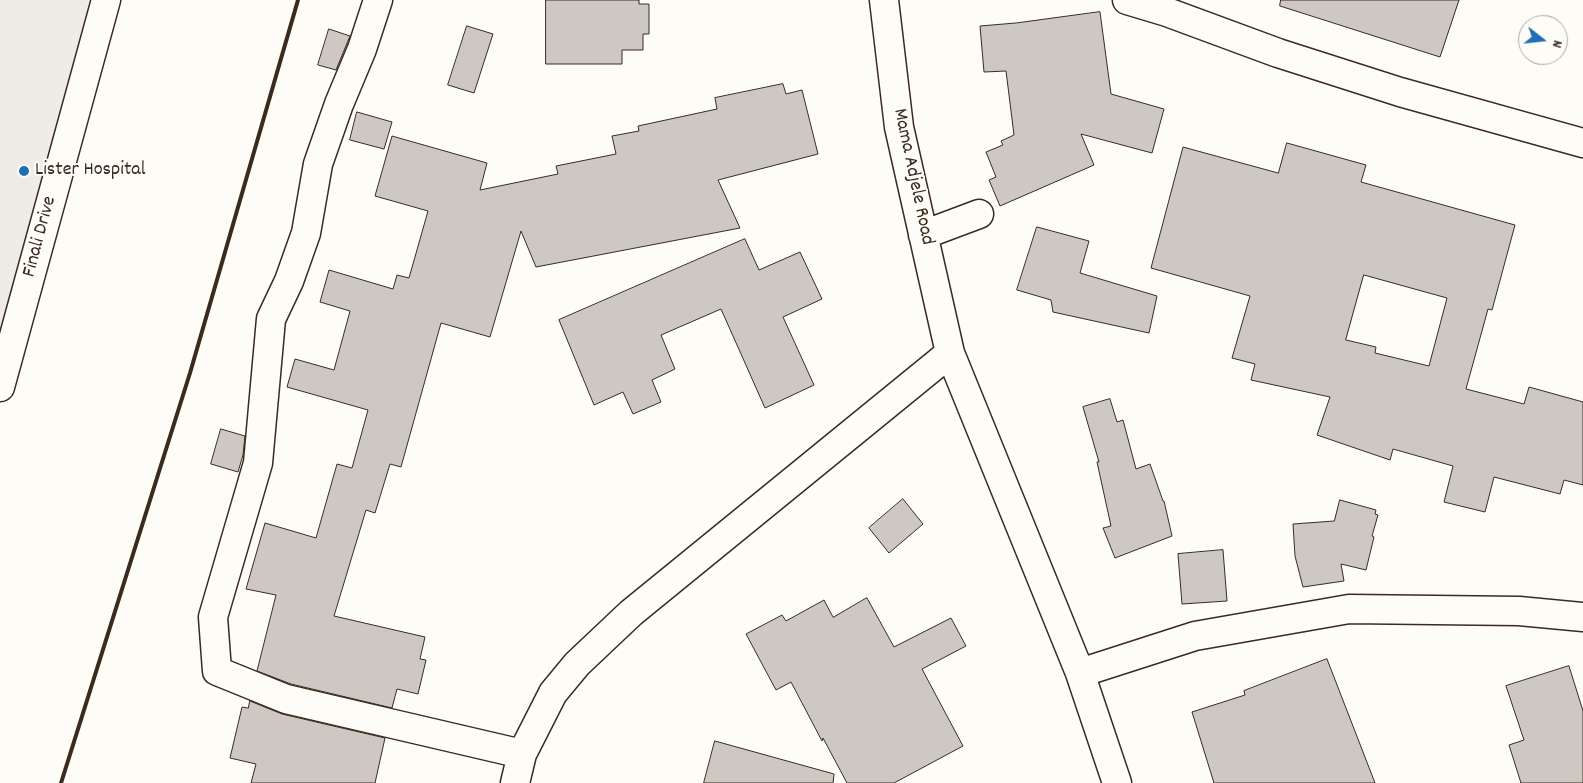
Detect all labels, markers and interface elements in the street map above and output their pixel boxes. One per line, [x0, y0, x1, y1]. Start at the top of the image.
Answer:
north arrow [1518, 15, 1568, 65]
text: N [1546, 38, 1567, 50]
street label: Mama Adjele Road [886, 107, 938, 247]
place label: Lister Hospital [35, 159, 145, 183]
marker: Lister Hospital [17, 164, 31, 178]
street label: Finali Drive [19, 194, 63, 280]

